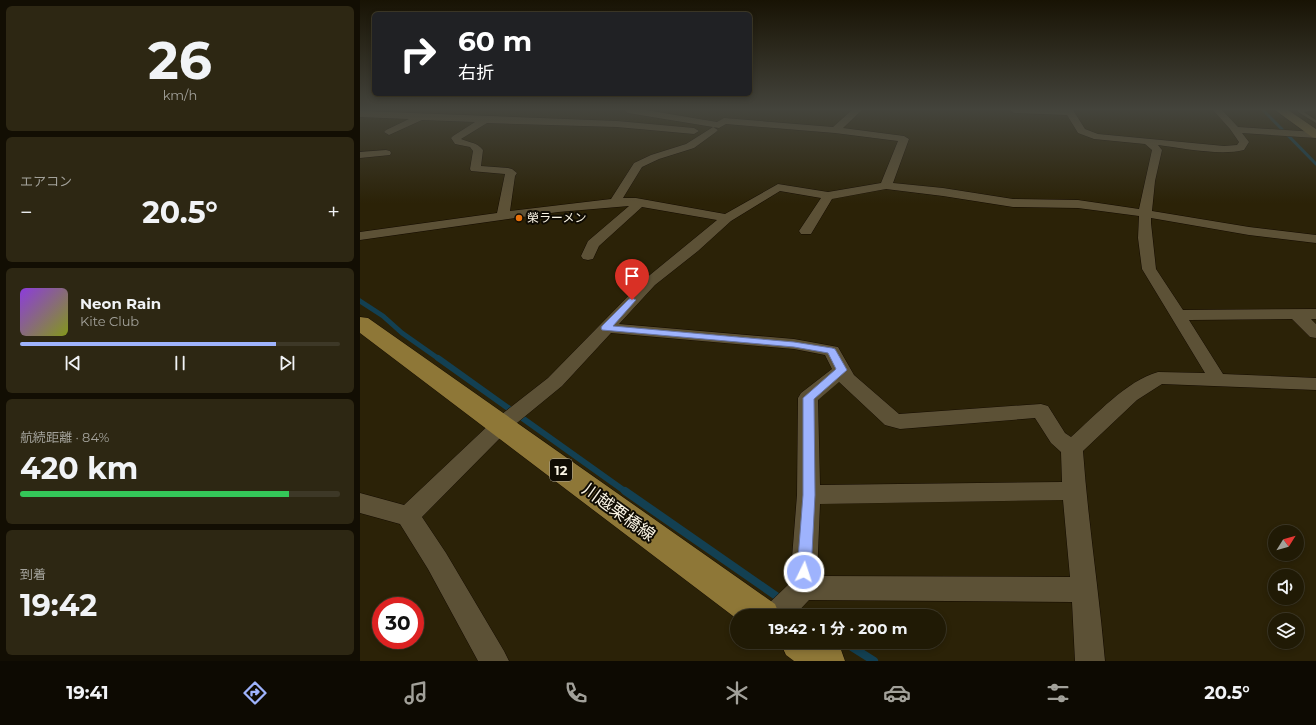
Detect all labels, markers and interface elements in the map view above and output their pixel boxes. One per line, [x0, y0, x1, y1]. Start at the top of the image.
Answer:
text: 60 m [458, 24, 532, 58]
icon: right [392, 28, 444, 80]
text: 26 [148, 29, 212, 92]
text: 右折 [458, 62, 494, 84]
text: km/h [163, 87, 197, 103]
text: エアコン [20, 173, 72, 189]
text: 20.5° [142, 194, 218, 231]
text: − [20, 199, 33, 226]
text: + [327, 199, 340, 226]
place label: 榮ラーメン [527, 210, 587, 225]
marker: 榮ラーメン [514, 213, 524, 223]
pin [615, 259, 649, 300]
icon: arrive [621, 265, 643, 287]
text: Neon Rain [80, 294, 161, 313]
text: Kite Club [80, 313, 139, 329]
icon: previous [62, 352, 84, 374]
icon: pause [169, 352, 191, 374]
icon: next [276, 352, 298, 374]
text: 航続距離 · 84% [20, 429, 109, 445]
text: 420 km [20, 450, 138, 487]
road number: 12 [550, 459, 572, 481]
street label: 川越栗橋線 [579, 479, 659, 545]
north arrow [1268, 525, 1304, 561]
map controls [1268, 525, 1304, 649]
position arrow [783, 551, 825, 593]
text: 到着 [20, 566, 46, 582]
button: sound [1268, 569, 1304, 605]
text: 19:42 [20, 587, 97, 624]
speed limit sign: 30 [372, 597, 424, 649]
button: layers [1268, 613, 1304, 649]
text: 19:42 · 1 分 · 200 m [769, 619, 907, 638]
icon: directions [241, 679, 269, 707]
icon: music [402, 679, 430, 707]
icon: phone [562, 679, 590, 707]
icon: climate [723, 679, 751, 707]
icon: car [883, 679, 911, 707]
icon: filters [1044, 679, 1072, 707]
text: 19:41 [66, 682, 109, 704]
text: 20.5° [1204, 682, 1250, 704]

